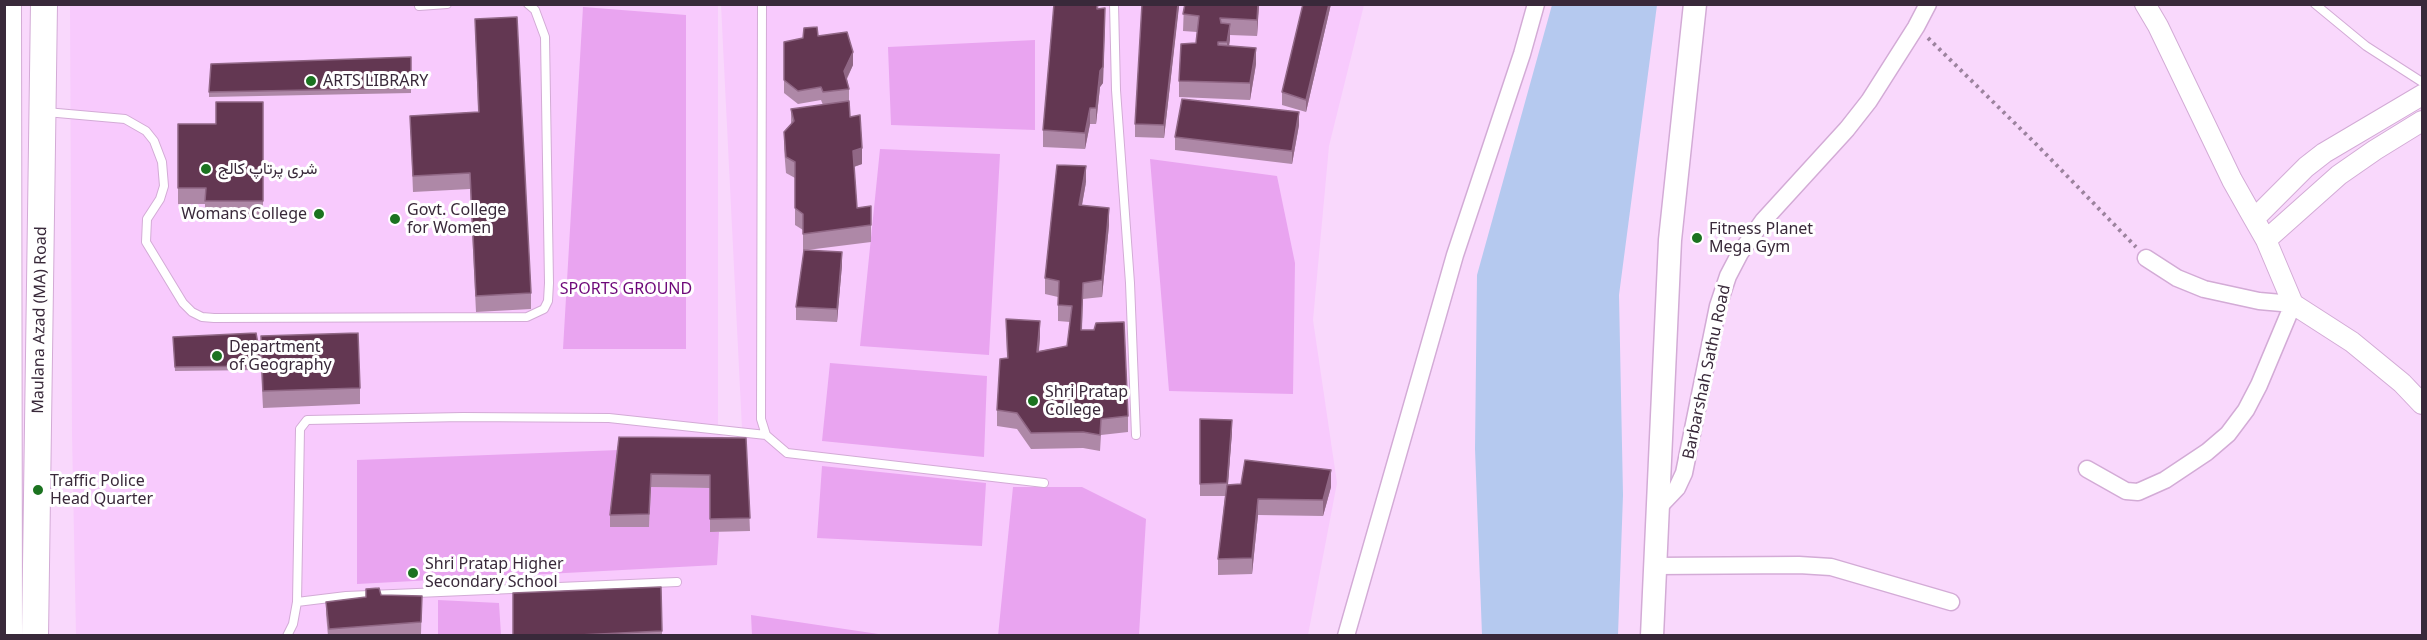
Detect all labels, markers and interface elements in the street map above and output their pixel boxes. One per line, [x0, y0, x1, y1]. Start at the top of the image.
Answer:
place label: ARTS LIBRARY [323, 71, 428, 91]
marker: ARTS LIBRARY [304, 74, 318, 88]
place label: شری پرتاپ کالج [218, 159, 317, 179]
marker: شری پرتاپ کالج [199, 162, 213, 176]
place label: Govt. College for Women [407, 200, 506, 238]
place label: Womans College [181, 204, 307, 224]
marker: Womans College [312, 207, 326, 221]
marker: Govt. College for Women [388, 212, 402, 226]
place label: Fitness Planet Mega Gym [1709, 219, 1813, 257]
street label: Maulana Azad (MA) Road [29, 226, 51, 414]
marker: Fitness Planet Mega Gym [1690, 231, 1704, 245]
park label: SPORTS GROUND [560, 279, 692, 299]
street label: Barbarshah Sathu Road [1679, 283, 1735, 461]
place label: Department of Geography [229, 337, 332, 375]
marker: Department of Geography [210, 349, 224, 363]
place label: Shri Pratap College [1045, 382, 1128, 420]
marker: Shri Pratap College [1026, 394, 1040, 408]
place label: Traffic Police Head Quarter [50, 471, 153, 509]
marker: Traffic Police Head Quarter [31, 483, 45, 497]
place label: Shri Pratap Higher Secondary School [425, 554, 564, 592]
marker: Shri Pratap Higher Secondary School [406, 566, 420, 580]

